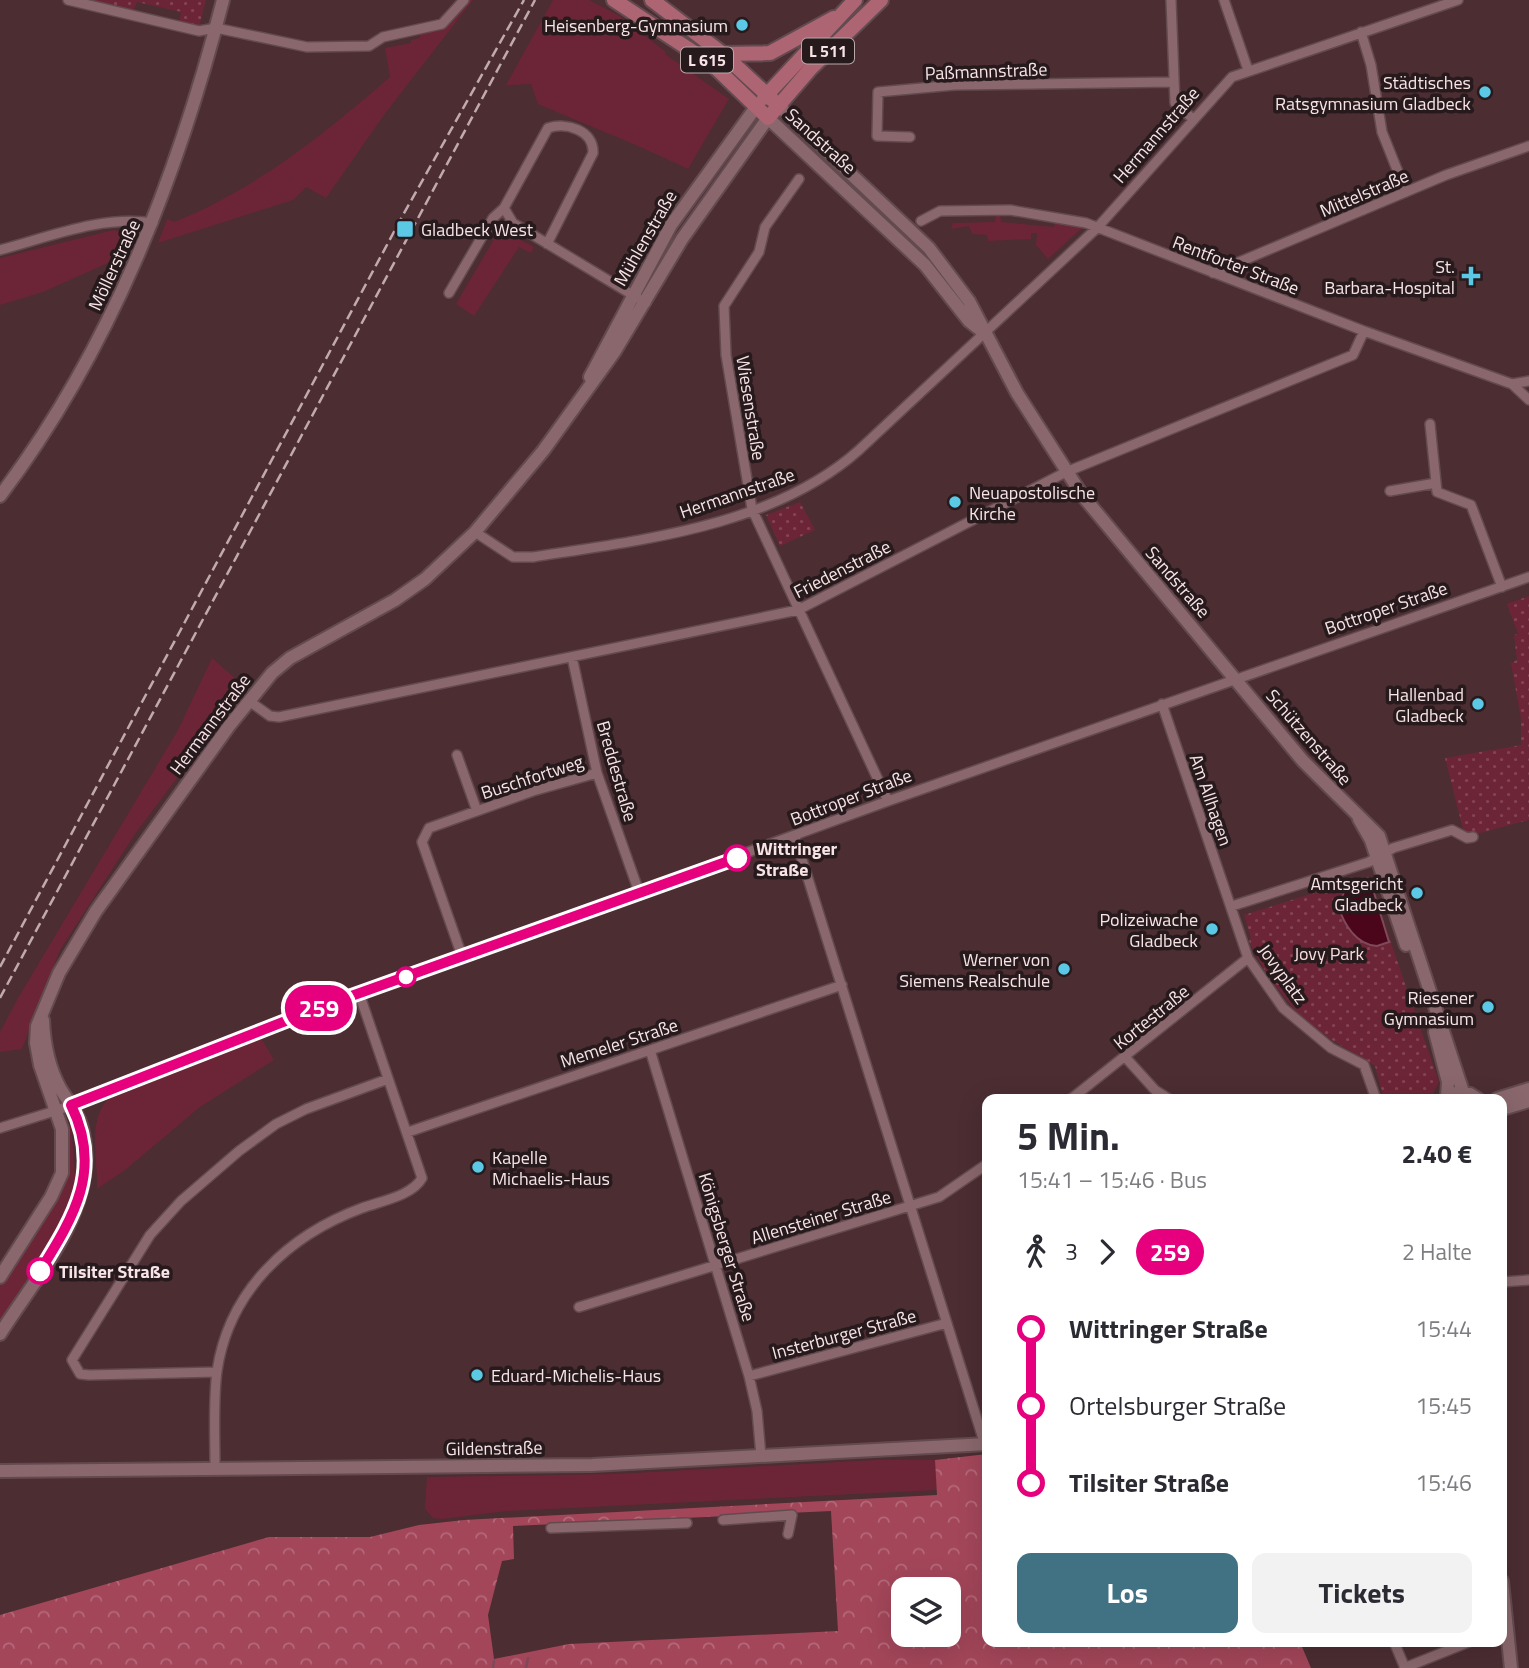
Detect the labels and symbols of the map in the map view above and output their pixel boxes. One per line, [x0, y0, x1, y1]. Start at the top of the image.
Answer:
place label: Heisenberg-Gymnasium [544, 12, 728, 39]
marker: Heisenberg-Gymnasium [734, 17, 750, 33]
road number: L 511 [802, 38, 854, 64]
road number: L 615 [681, 48, 733, 72]
street label: Paßmannstraße [924, 55, 1048, 87]
place label: Städtisches Ratsgymnasium Gladbeck [1275, 69, 1471, 117]
street label: Hermannstraße [1106, 81, 1206, 189]
marker: Städtisches Ratsgymnasium Gladbeck [1477, 84, 1493, 100]
street label: Sandstraße [780, 102, 862, 180]
street label: Mittelstraße [1315, 162, 1413, 224]
street label: Mühlenstraße [607, 185, 683, 291]
street label: Möllerstraße [81, 215, 147, 315]
place label: Gladbeck West [421, 216, 534, 243]
marker: Gladbeck West [395, 219, 415, 239]
street label: Rentforter Straße [1169, 228, 1303, 302]
place label: St. Barbara-Hospital [1324, 253, 1455, 301]
marker: St. Barbara-Hospital [1461, 266, 1481, 286]
street label: Wiesenstraße [729, 354, 773, 462]
street label: Hermannstraße [676, 461, 798, 525]
place label: Neuapostolische Kirche [969, 479, 1095, 527]
marker: Neuapostolische Kirche [947, 494, 963, 510]
street label: Friedenstraße [789, 533, 895, 605]
street label: Sandstraße [1139, 540, 1217, 624]
street label: Bottroper Straße [1321, 574, 1451, 642]
street label: Hermannstraße [163, 668, 257, 780]
place label: Hallenbad Gladbeck [1388, 681, 1464, 729]
street label: Schützenstraße [1260, 683, 1358, 791]
marker: Hallenbad Gladbeck [1470, 696, 1486, 712]
street label: Breddestraße [590, 717, 644, 825]
street label: Buschfortweg [477, 748, 587, 806]
street label: Am Allhagen [1183, 750, 1239, 850]
street label: Bottroper Straße [786, 761, 916, 833]
place label: Wittringer Straße [756, 835, 838, 883]
marker: Wittringer Straße [724, 845, 750, 871]
place label: Amtsgericht Gladbeck [1310, 870, 1404, 918]
marker: Amtsgericht Gladbeck [1409, 885, 1425, 901]
place label: Polizeiwache Gladbeck [1099, 906, 1198, 954]
marker: Polizeiwache Gladbeck [1204, 921, 1220, 937]
street label: Jovyplatz [1252, 938, 1314, 1010]
park label: Jovy Park [1294, 940, 1364, 967]
place label: Werner von Siemens Realschule [899, 946, 1050, 994]
marker: Werner von Siemens Realschule [1056, 961, 1072, 977]
unlabelled marker [396, 967, 416, 987]
street label: Kortestraße [1107, 978, 1195, 1056]
place label: Riesener Gymnasium [1384, 984, 1474, 1032]
line badge: 259 [279, 985, 359, 1031]
marker: Riesener Gymnasium [1480, 999, 1496, 1015]
street label: Memeler Straße [557, 1011, 681, 1075]
place label: Kapelle Michaelis-Haus [492, 1144, 610, 1192]
marker: Kapelle Michaelis-Haus [470, 1159, 486, 1175]
street label: Königsberger Straße [692, 1169, 762, 1325]
street label: Allensteiner Straße [748, 1183, 894, 1251]
marker: Tilsiter Straße [27, 1258, 53, 1284]
place label: Tilsiter Straße [59, 1258, 170, 1285]
street label: Insterburger Straße [769, 1302, 919, 1366]
place label: Eduard-Michelis-Haus [491, 1362, 661, 1389]
marker: Eduard-Michelis-Haus [469, 1367, 485, 1383]
street label: Gildenstraße [445, 1434, 543, 1462]

